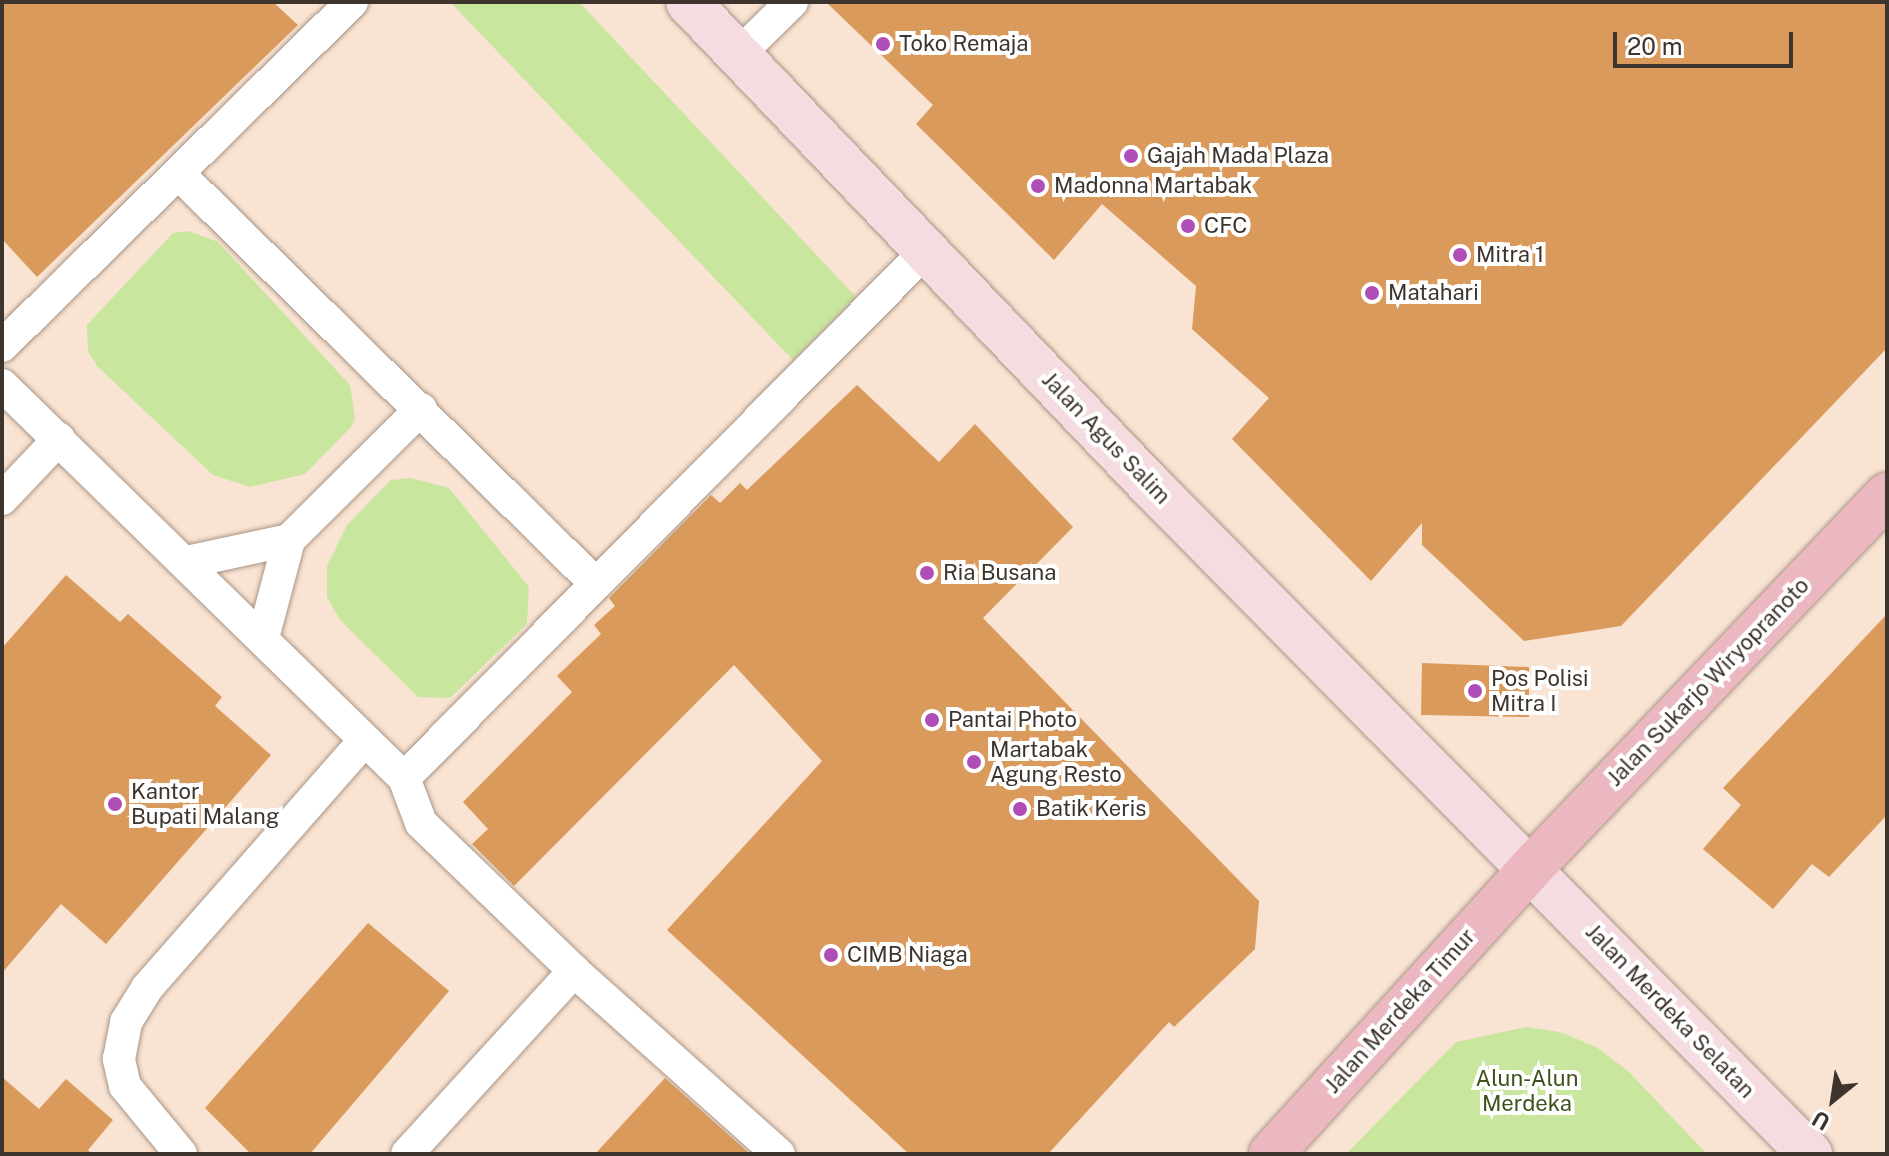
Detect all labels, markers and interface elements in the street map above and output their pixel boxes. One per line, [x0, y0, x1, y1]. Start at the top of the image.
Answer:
scale bar [1617, 16, 1797, 66]
place label: Toko Remaja [899, 31, 1029, 57]
text: 20 m [1627, 32, 1683, 60]
marker: Toko Remaja [874, 35, 892, 53]
place label: Gajah Mada Plaza [1147, 143, 1329, 169]
marker: Gajah Mada Plaza [1122, 147, 1140, 165]
place label: Madonna Martabak [1054, 173, 1252, 199]
marker: Madonna Martabak [1029, 177, 1047, 195]
place label: CFC [1204, 213, 1247, 239]
marker: CFC [1179, 217, 1197, 235]
place label: Mitra 1 [1476, 242, 1544, 268]
marker: Mitra 1 [1451, 246, 1469, 264]
place label: Matahari [1388, 280, 1479, 306]
marker: Matahari [1363, 284, 1381, 302]
street label: Jalan Agus Salim [1036, 366, 1176, 510]
place label: Ria Busana [943, 560, 1056, 586]
marker: Ria Busana [918, 564, 936, 582]
street label: Jalan Sukarjo Wiryopranoto [1601, 572, 1815, 792]
place label: Pos Polisi Mitra I [1491, 665, 1588, 716]
marker: Pos Polisi Mitra I [1466, 682, 1484, 700]
place label: Pantai Photo [948, 707, 1077, 733]
marker: Pantai Photo [923, 711, 941, 729]
place label: Martabak Agung Resto [990, 736, 1122, 788]
marker: Martabak Agung Resto [965, 753, 983, 771]
place label: Kantor Bupati Malang [131, 778, 279, 830]
marker: Kantor Bupati Malang [106, 795, 124, 813]
place label: Batik Keris [1036, 796, 1146, 822]
marker: Batik Keris [1011, 800, 1029, 818]
street label: Jalan Merdeka Selatan [1580, 919, 1760, 1103]
street label: Jalan Merdeka Timur [1319, 923, 1481, 1099]
place label: CIMB Niaga [847, 942, 968, 968]
marker: CIMB Niaga [822, 946, 840, 964]
north arrow [1793, 1060, 1873, 1140]
park label: Alun-Alun Merdeka [1476, 1065, 1578, 1116]
text: U [1808, 1106, 1834, 1136]

